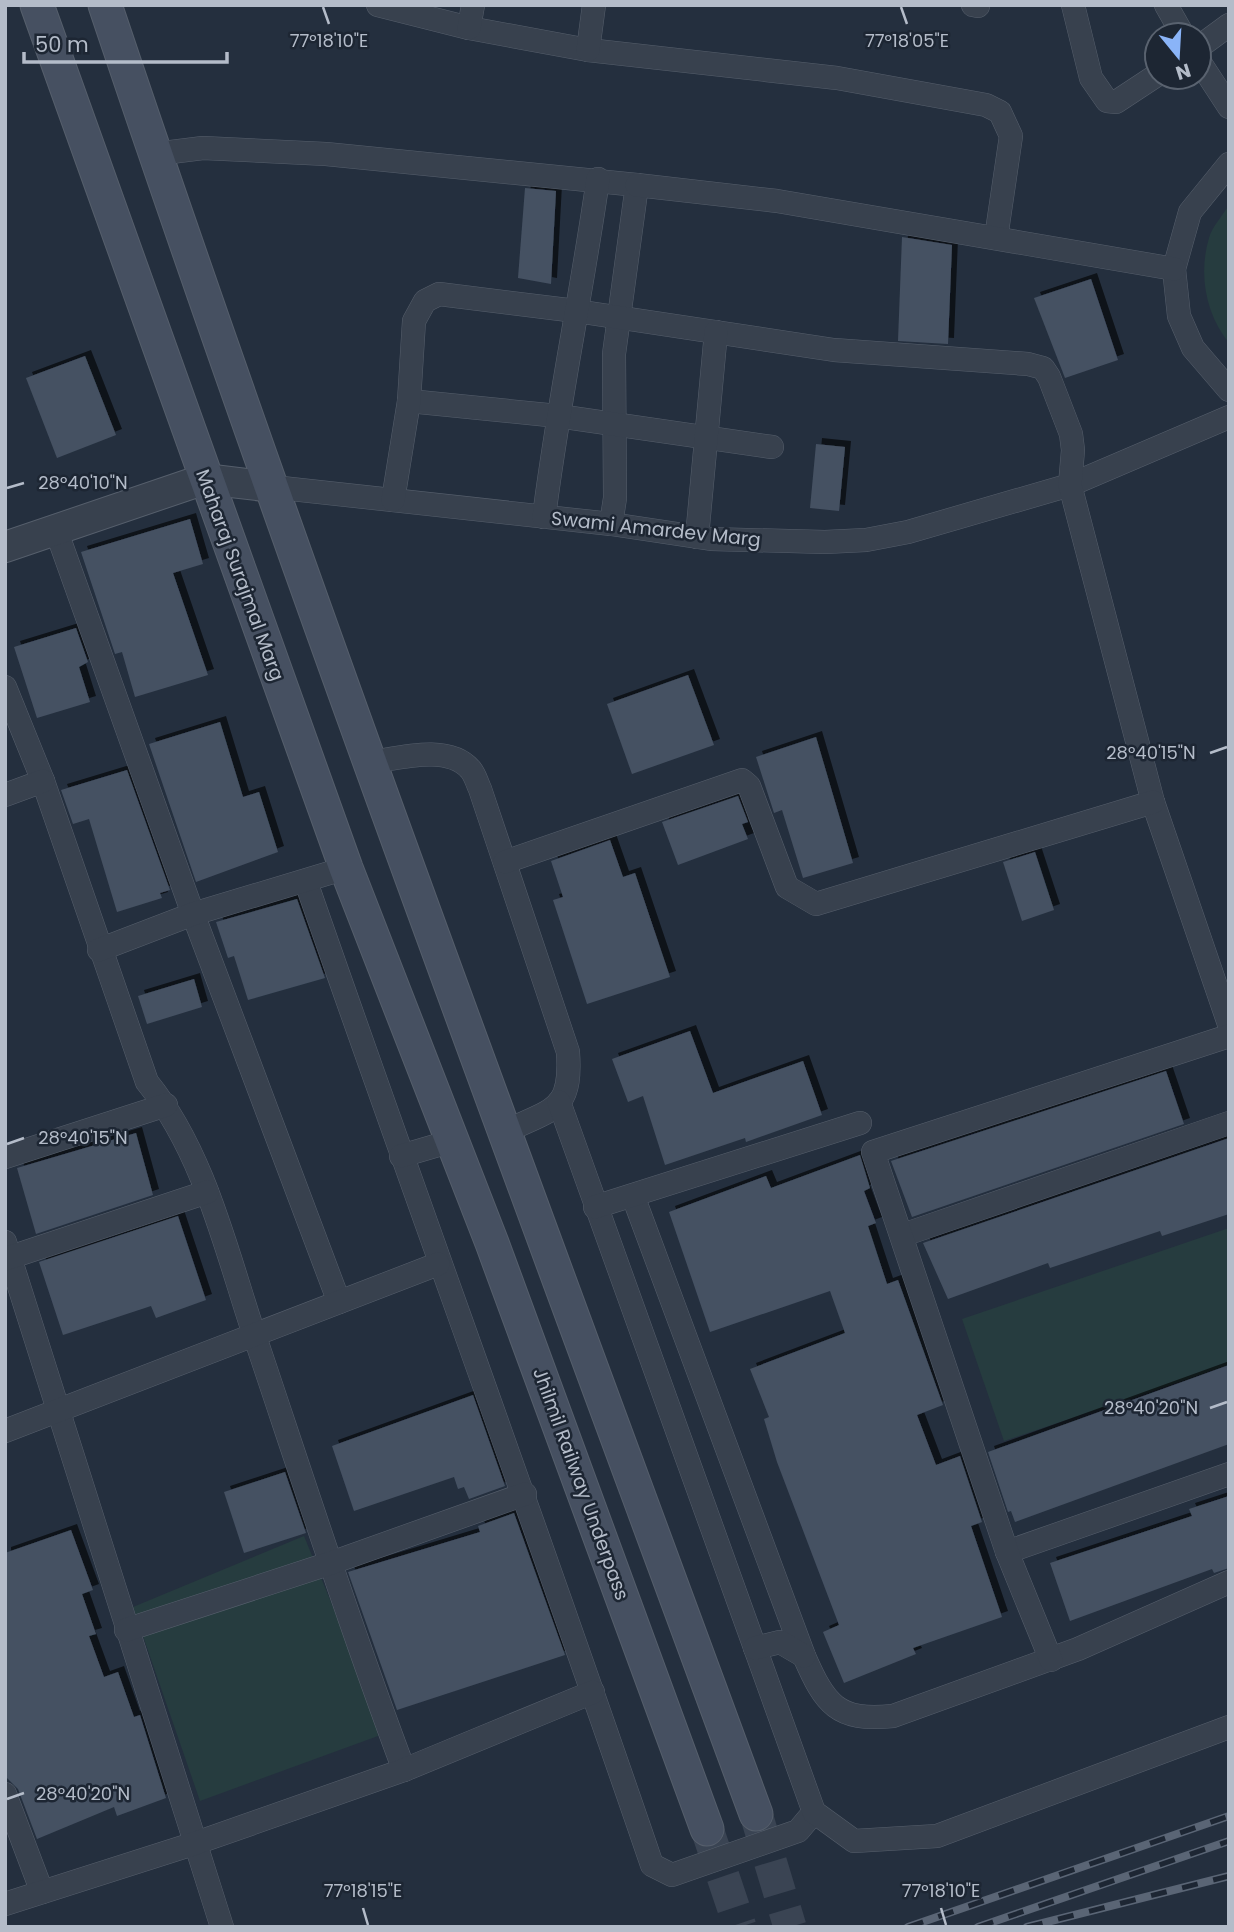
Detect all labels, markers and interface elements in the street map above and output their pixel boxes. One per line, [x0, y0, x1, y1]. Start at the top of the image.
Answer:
scale bar [24, 21, 228, 65]
north arrow [1143, 21, 1213, 91]
text: 77°18'10"E [290, 28, 368, 53]
text: 77°18'05"E [865, 28, 949, 53]
text: 50 m [35, 30, 89, 59]
text: N [1172, 57, 1194, 87]
street label: Maharaj Surajmal Marg [189, 466, 291, 684]
text: 28°40'10"N [38, 470, 128, 495]
street label: Swami Amardev Marg [550, 505, 762, 553]
text: 28°40'15"N [1106, 740, 1196, 765]
text: 28°40'15"N [38, 1125, 128, 1150]
street label: Jhilmil Railway Underpass [526, 1364, 636, 1604]
text: 28°40'20"N [1104, 1395, 1198, 1420]
text: 28°40'20"N [36, 1781, 130, 1806]
text: 77°18'15"E [324, 1878, 402, 1903]
text: 77°18'10"E [902, 1878, 980, 1903]

